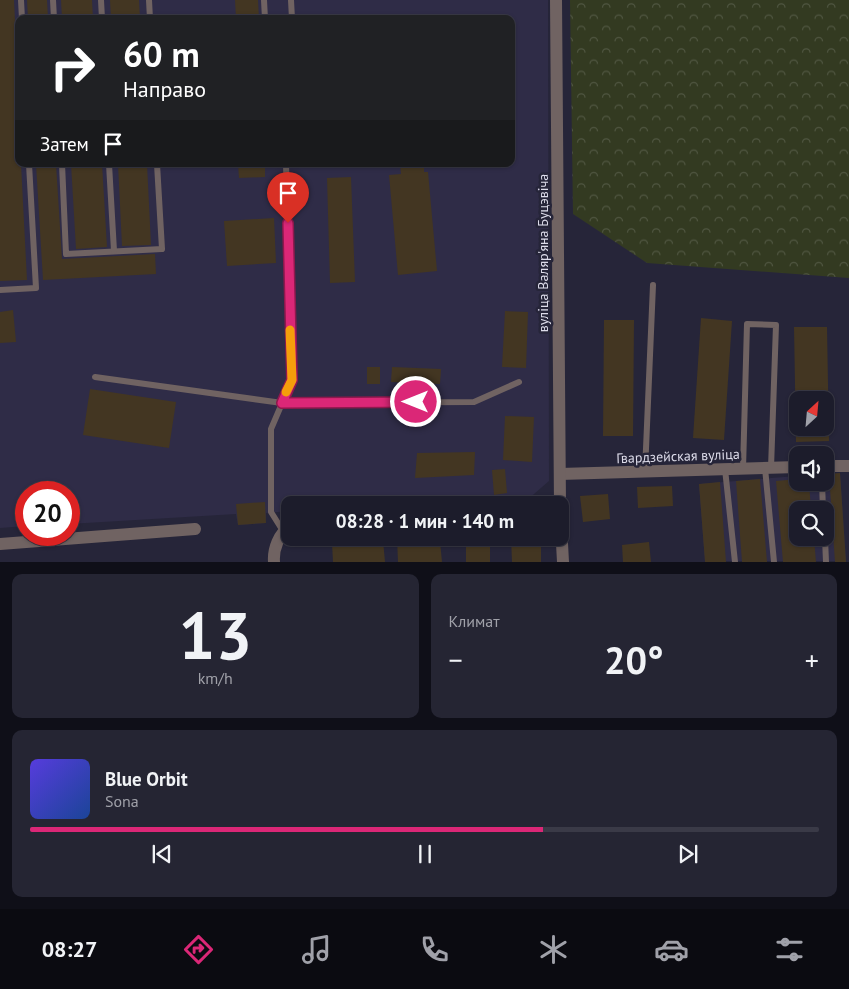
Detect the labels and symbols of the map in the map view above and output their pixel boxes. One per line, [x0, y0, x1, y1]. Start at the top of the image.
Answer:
pin [267, 172, 309, 223]
street label: вуліца Валяр'яна Буцэвіча [534, 174, 552, 332]
position arrow [389, 375, 441, 427]
north arrow [789, 391, 834, 436]
street label: Гвардзейская вуліца [616, 445, 740, 467]
speed limit sign: 20 [15, 481, 80, 546]

